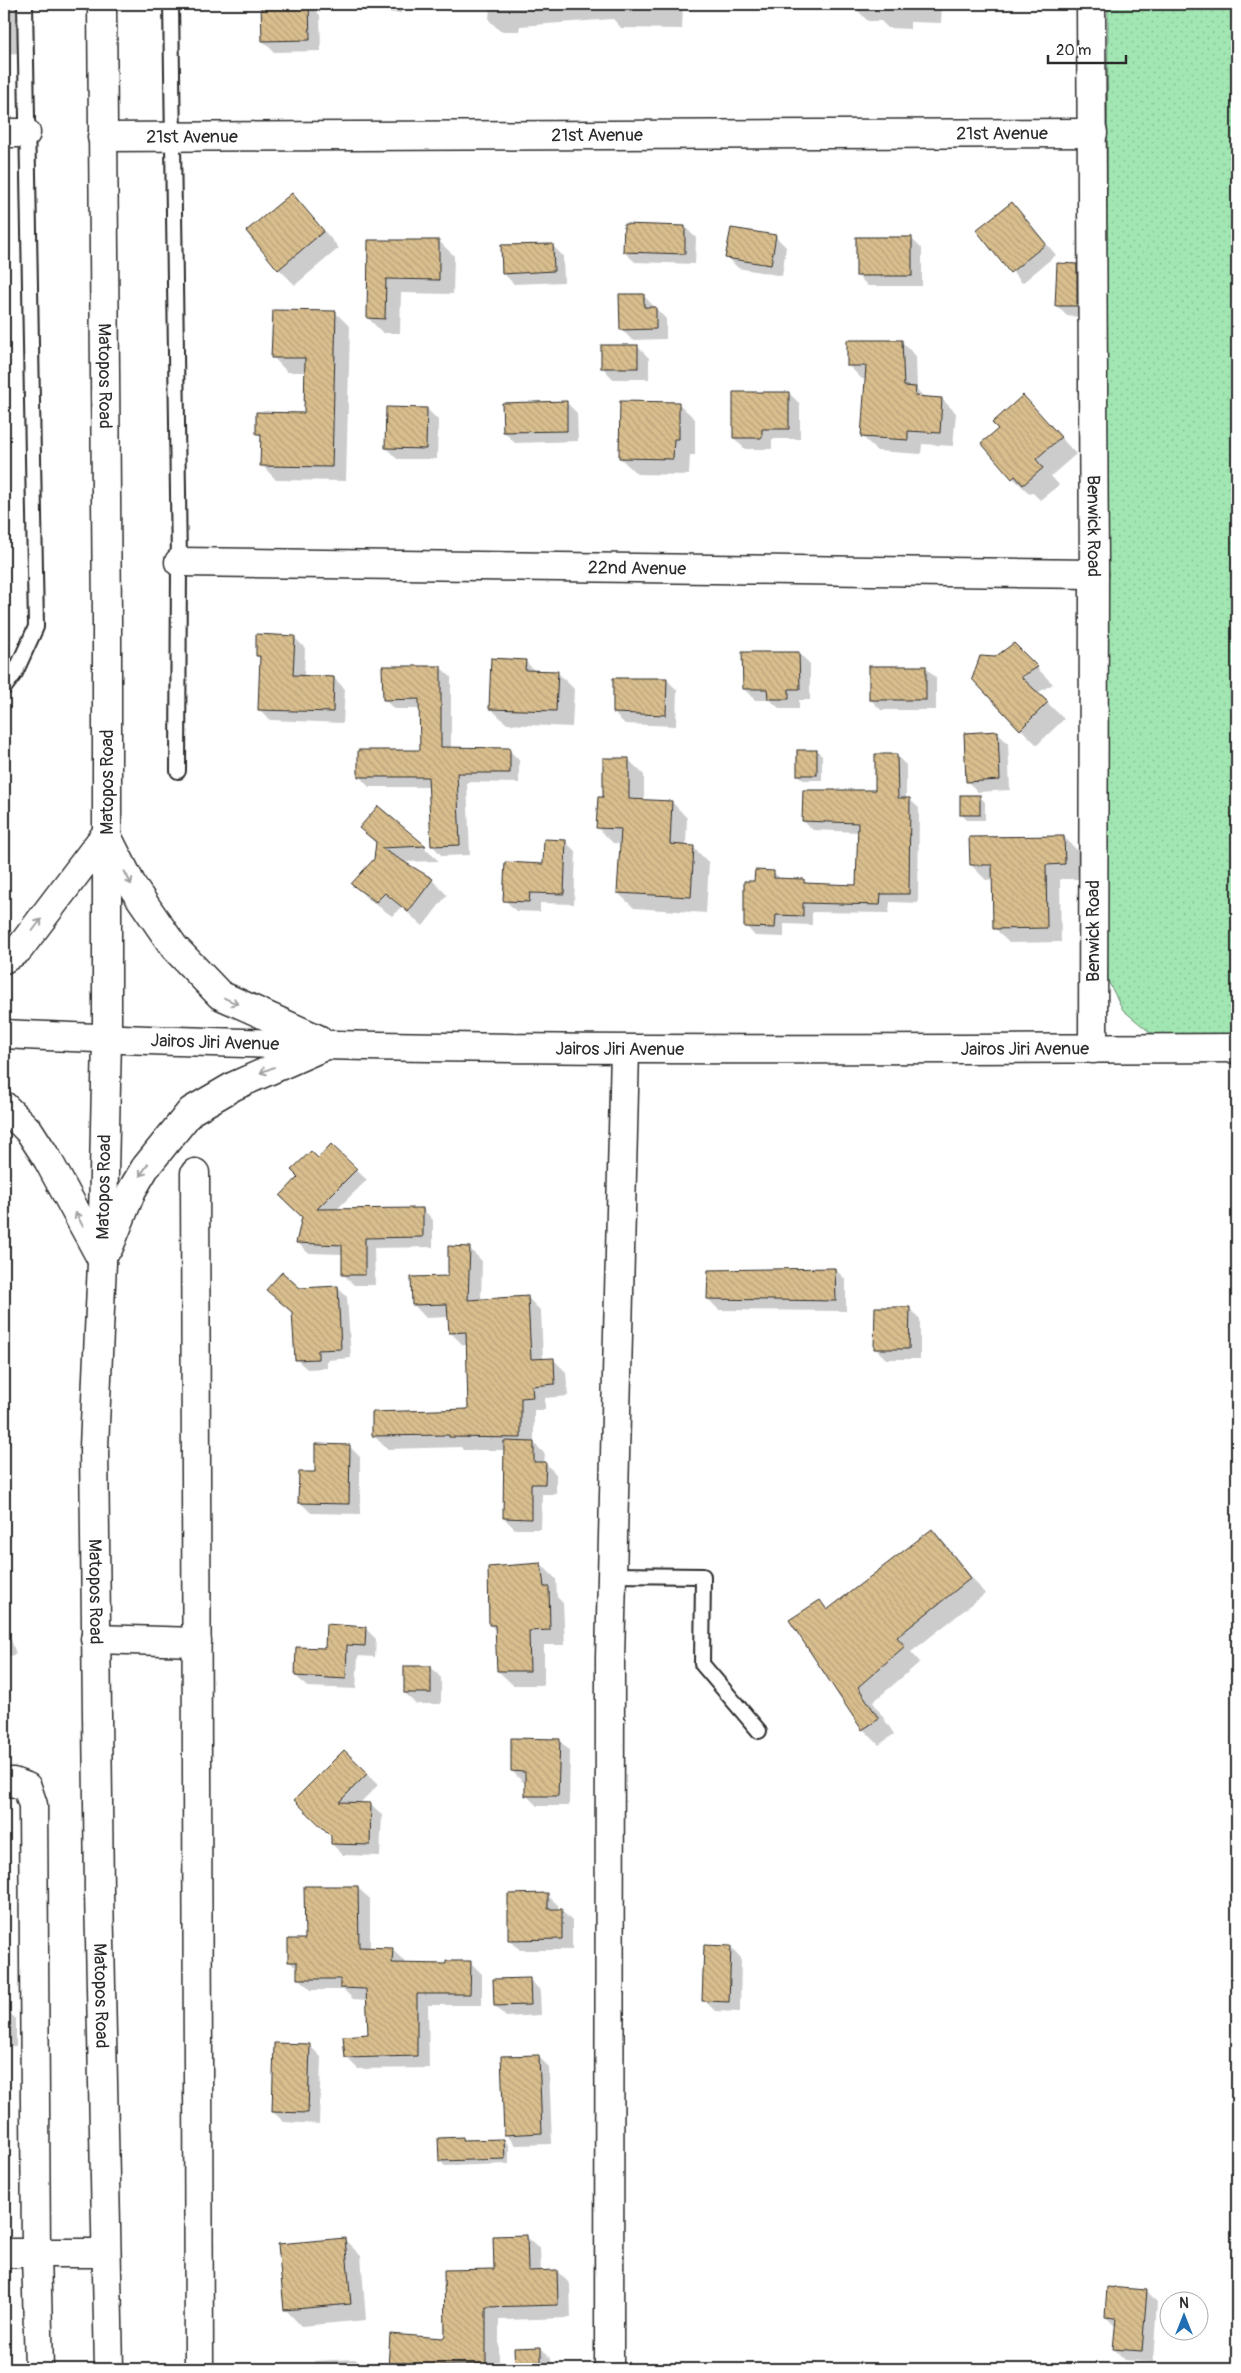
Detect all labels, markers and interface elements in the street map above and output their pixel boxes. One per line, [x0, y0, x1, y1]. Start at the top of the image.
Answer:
scale bar [1048, 32, 1126, 64]
text: 20 m [1056, 41, 1091, 60]
street label: 21st Avenue [956, 122, 1048, 145]
street label: 21st Avenue [551, 123, 643, 147]
street label: 21st Avenue [146, 125, 238, 148]
street label: Matopos Road [93, 323, 117, 429]
street label: Benwick Road [1082, 475, 1106, 577]
street label: 22nd Avenue [588, 556, 686, 580]
street label: Matopos Road [96, 729, 119, 835]
one-way arrow [124, 870, 134, 885]
street label: Benwick Road [1082, 880, 1105, 982]
one-way arrow [32, 919, 43, 932]
one-way arrow [223, 996, 238, 1006]
street label: Jairos Jiri Avenue [150, 1029, 280, 1055]
street label: Jairos Jiri Avenue [555, 1037, 684, 1061]
street label: Jairos Jiri Avenue [960, 1037, 1089, 1060]
one-way arrow [260, 1067, 275, 1076]
street label: Matopos Road [92, 1134, 116, 1240]
one-way arrow [139, 1163, 149, 1177]
one-way arrow [74, 1212, 84, 1226]
street label: Matopos Road [84, 1539, 108, 1645]
street label: Matopos Road [89, 1943, 114, 2049]
north arrow [1158, 2290, 1208, 2340]
text: N [1179, 2295, 1189, 2312]

